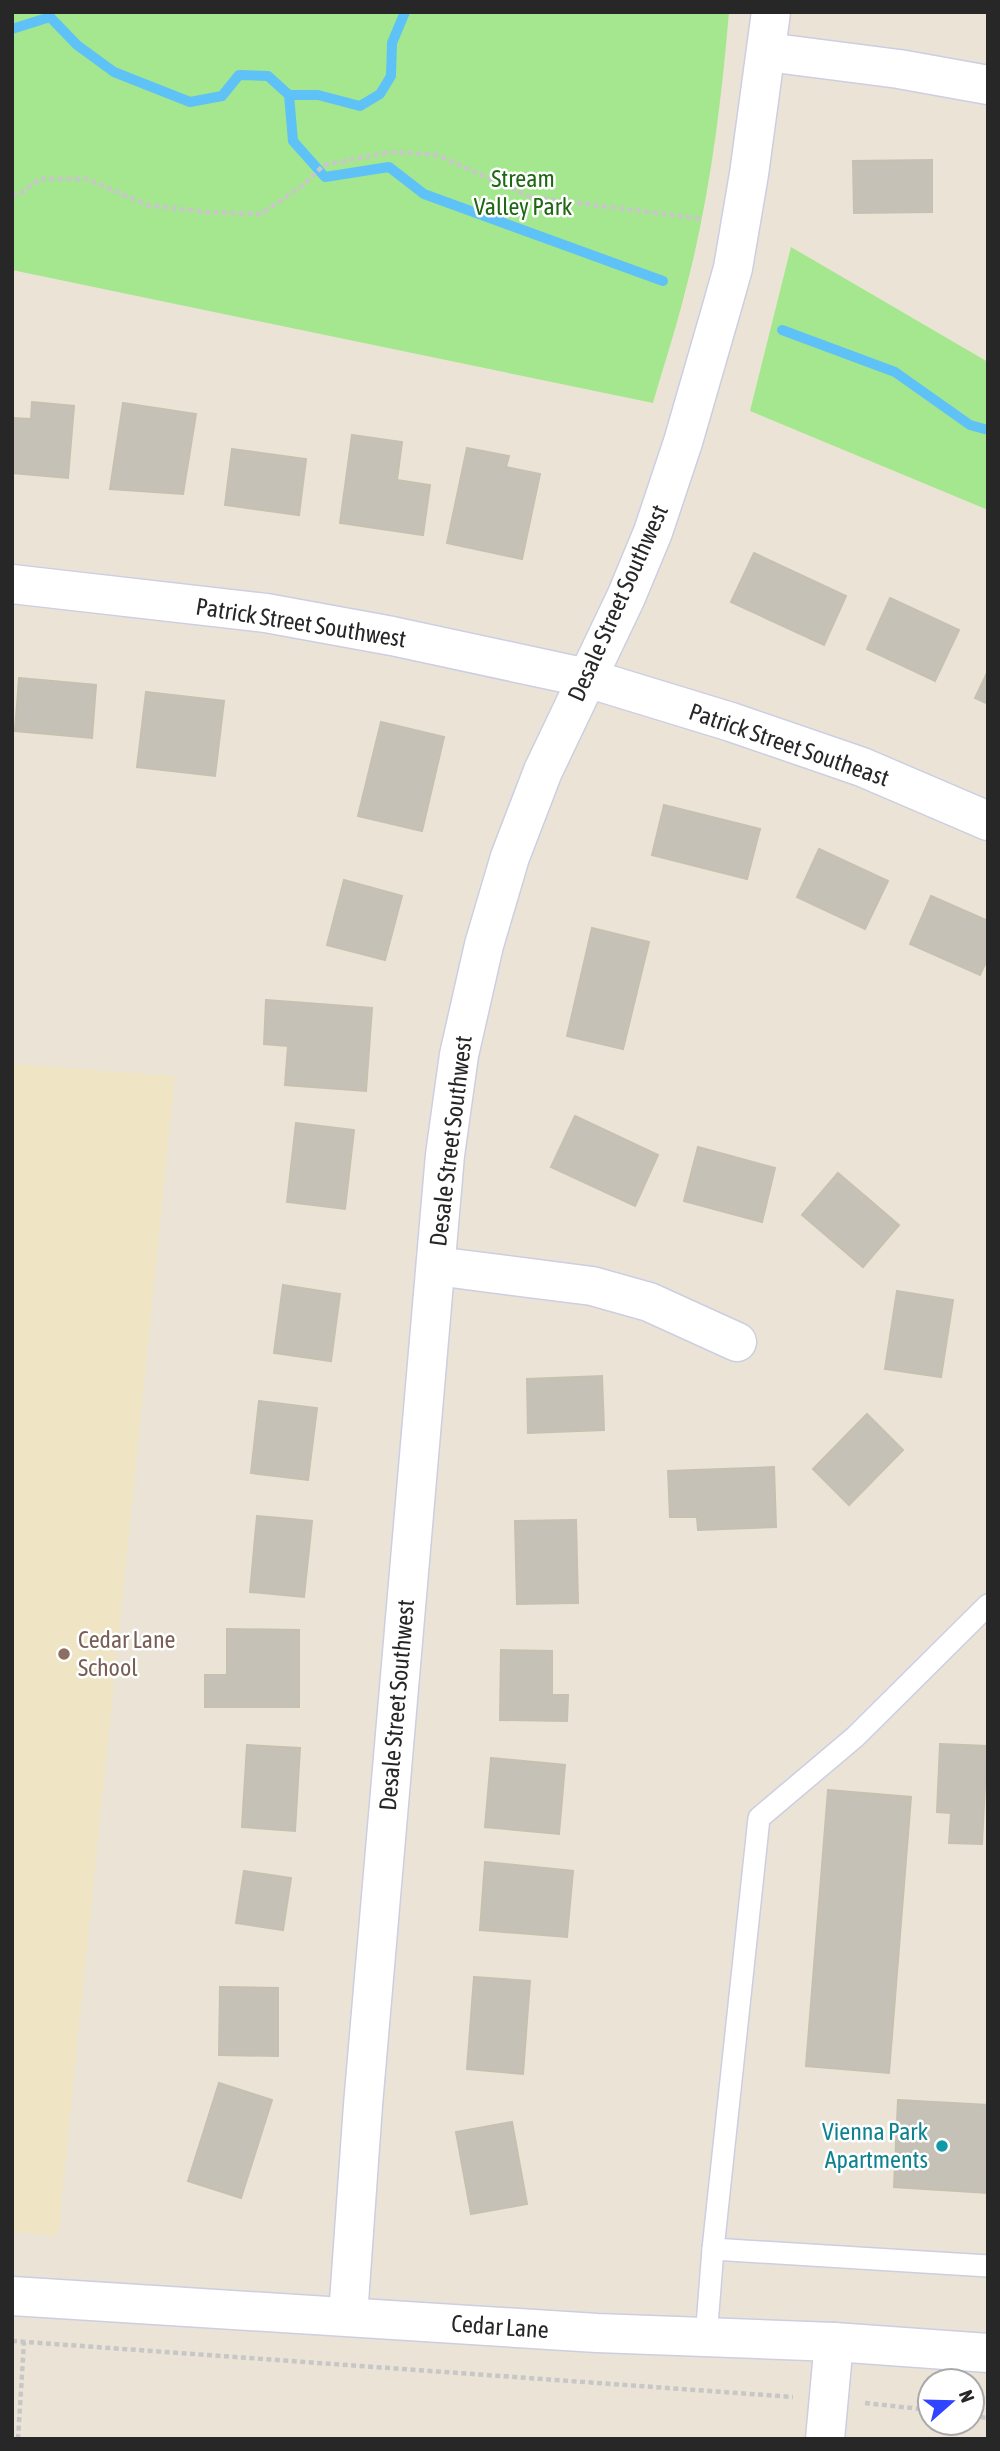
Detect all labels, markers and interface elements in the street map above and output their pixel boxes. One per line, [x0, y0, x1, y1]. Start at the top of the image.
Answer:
park label: Stream Valley Park [474, 165, 573, 220]
street label: Desale Street Southwest [562, 500, 673, 705]
street label: Patrick Street Southwest [194, 593, 408, 652]
street label: Patrick Street Southeast [686, 698, 893, 791]
street label: Desale Street Southwest [424, 1034, 477, 1248]
street label: Desale Street Southwest [374, 1598, 419, 1812]
place label: Cedar Lane School [78, 1626, 175, 1681]
marker: Cedar Lane School [56, 1646, 72, 1662]
place label: Vienna Park Apartments [822, 2118, 928, 2173]
marker: Vienna Park Apartments [934, 2138, 950, 2154]
street label: Cedar Lane [450, 2310, 550, 2343]
north arrow [916, 2367, 986, 2437]
text: N [955, 2387, 979, 2405]

